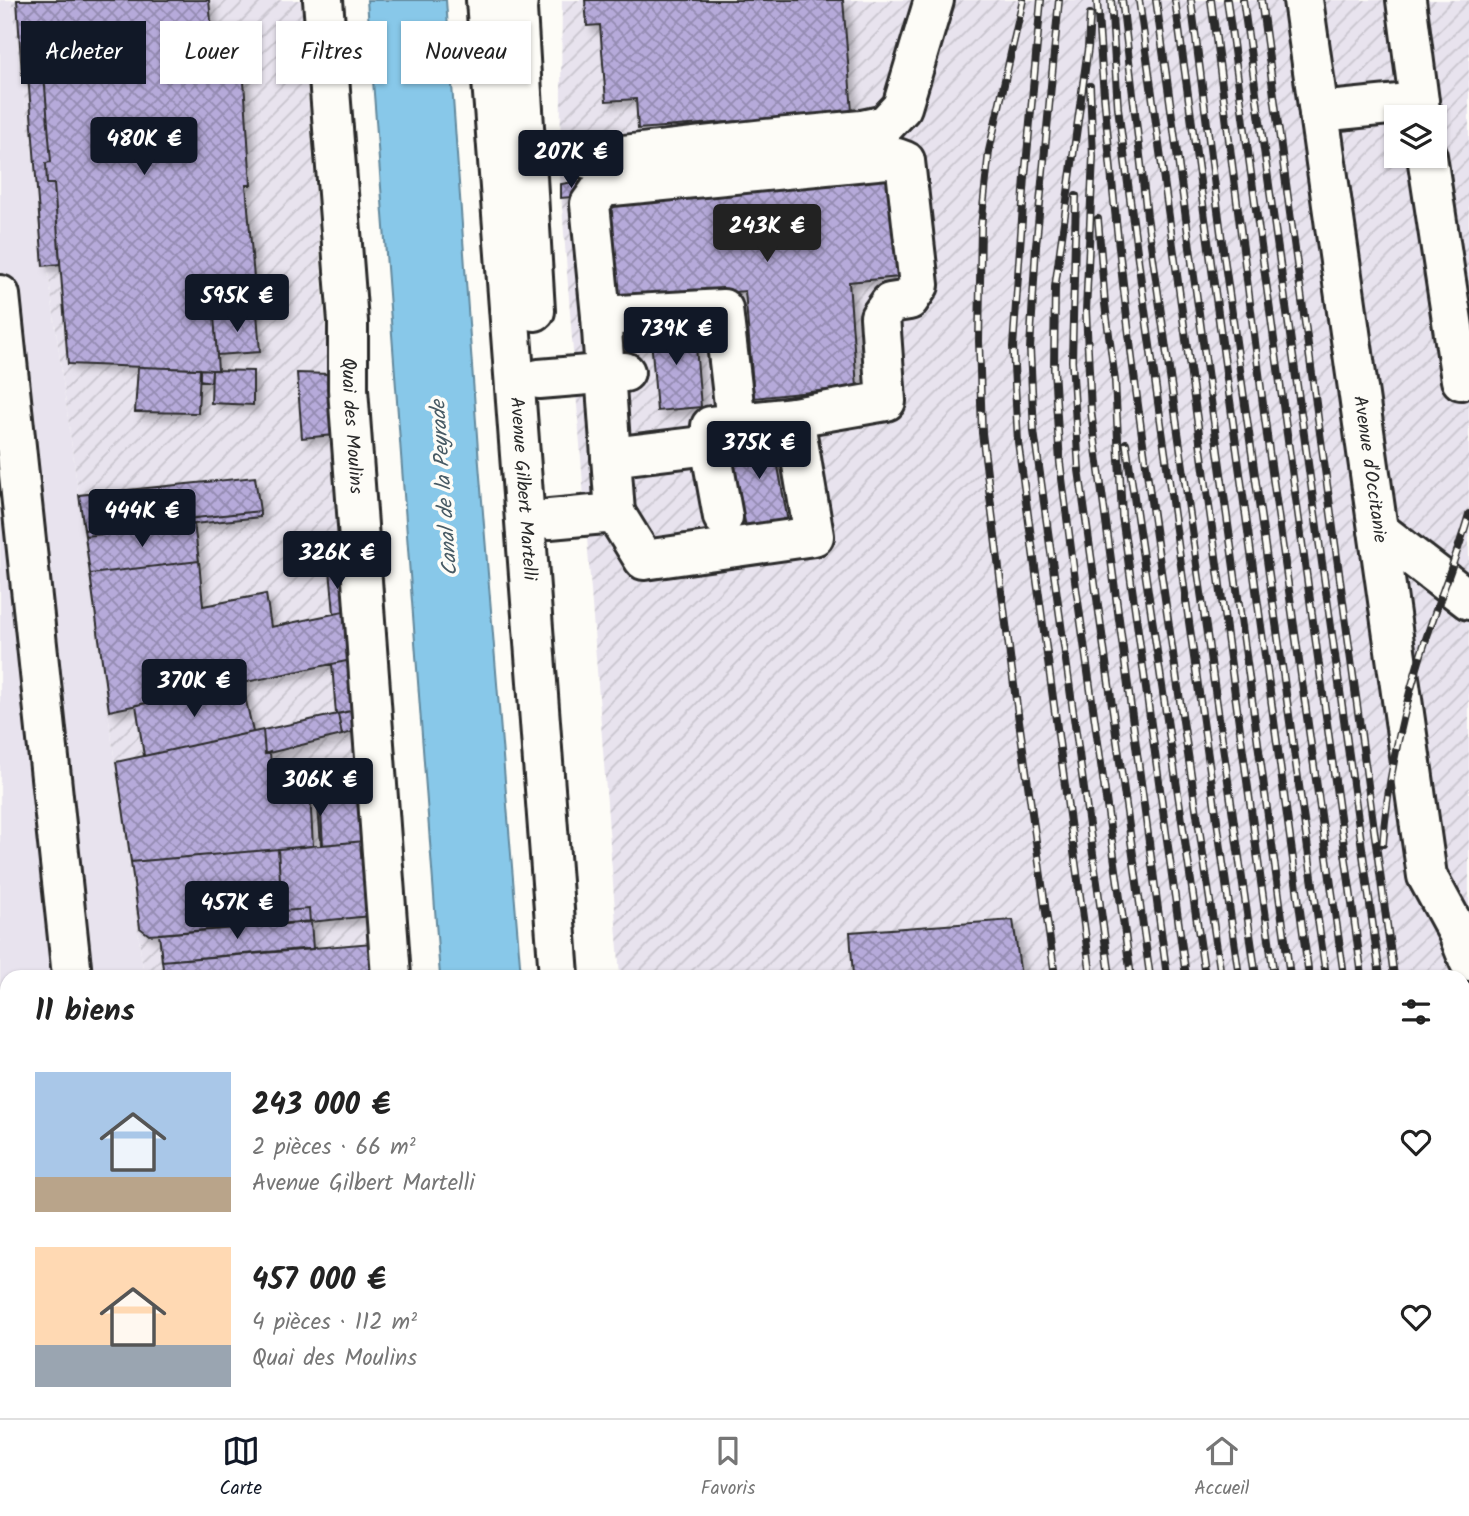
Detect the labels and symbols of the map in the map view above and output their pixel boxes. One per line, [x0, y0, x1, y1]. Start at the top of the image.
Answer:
pin: 480K € [87, 118, 201, 177]
pin: 207K € [514, 130, 628, 190]
pin: 243K € [710, 204, 824, 264]
pin: 595K € [180, 274, 294, 334]
pin: 739K € [619, 308, 733, 367]
street label: Quai des Moulins [333, 358, 371, 495]
street label: Avenue d'Occitanie [1344, 394, 1395, 545]
water label: Canal de la Peyrade [422, 396, 468, 577]
street label: Avenue Gilbert Martelli [501, 396, 544, 583]
pin: 375K € [702, 421, 816, 481]
pin: 444K € [85, 490, 199, 549]
pin: 326K € [280, 532, 394, 591]
pin: 370K € [137, 660, 251, 719]
pin: 306K € [263, 758, 377, 818]
pin: 457K € [180, 881, 294, 941]

